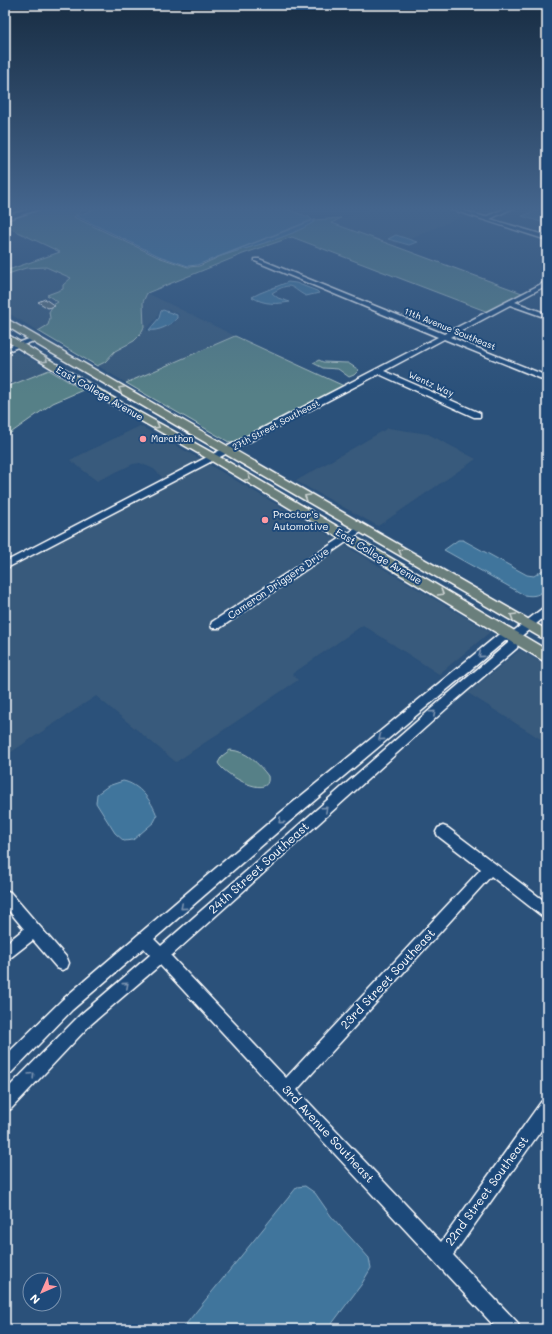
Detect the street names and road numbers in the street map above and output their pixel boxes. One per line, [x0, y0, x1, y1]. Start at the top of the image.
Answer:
street label: 11th Avenue Southeast [403, 305, 498, 352]
street label: East College Avenue [54, 362, 146, 424]
street label: Wentz Way [407, 369, 456, 399]
street label: 27th Street Southeast [230, 397, 321, 452]
street label: East College Avenue [333, 525, 425, 587]
street label: Cameron Driggers Drive [225, 544, 331, 622]
street label: 24th Street Southeast [205, 818, 312, 917]
street label: 23rd Street Southeast [336, 925, 438, 1032]
street label: 3rd Avenue Southeast [279, 1081, 378, 1186]
street label: 22nd Street Southeast [441, 1132, 531, 1249]

